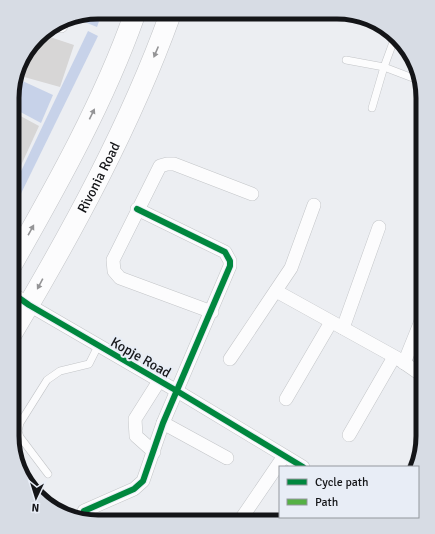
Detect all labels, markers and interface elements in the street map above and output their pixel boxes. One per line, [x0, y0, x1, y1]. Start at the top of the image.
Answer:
one-way arrow [153, 46, 159, 57]
one-way arrow [88, 109, 95, 120]
street label: Rivonia Road [74, 139, 124, 216]
one-way arrow [28, 224, 35, 236]
one-way arrow [37, 278, 44, 290]
street label: Kopje Road [108, 333, 174, 381]
legend [279, 466, 419, 518]
text: Cycle path [315, 475, 368, 490]
north arrow [16, 478, 56, 518]
text: Path [315, 495, 338, 510]
text: N [31, 501, 40, 514]

